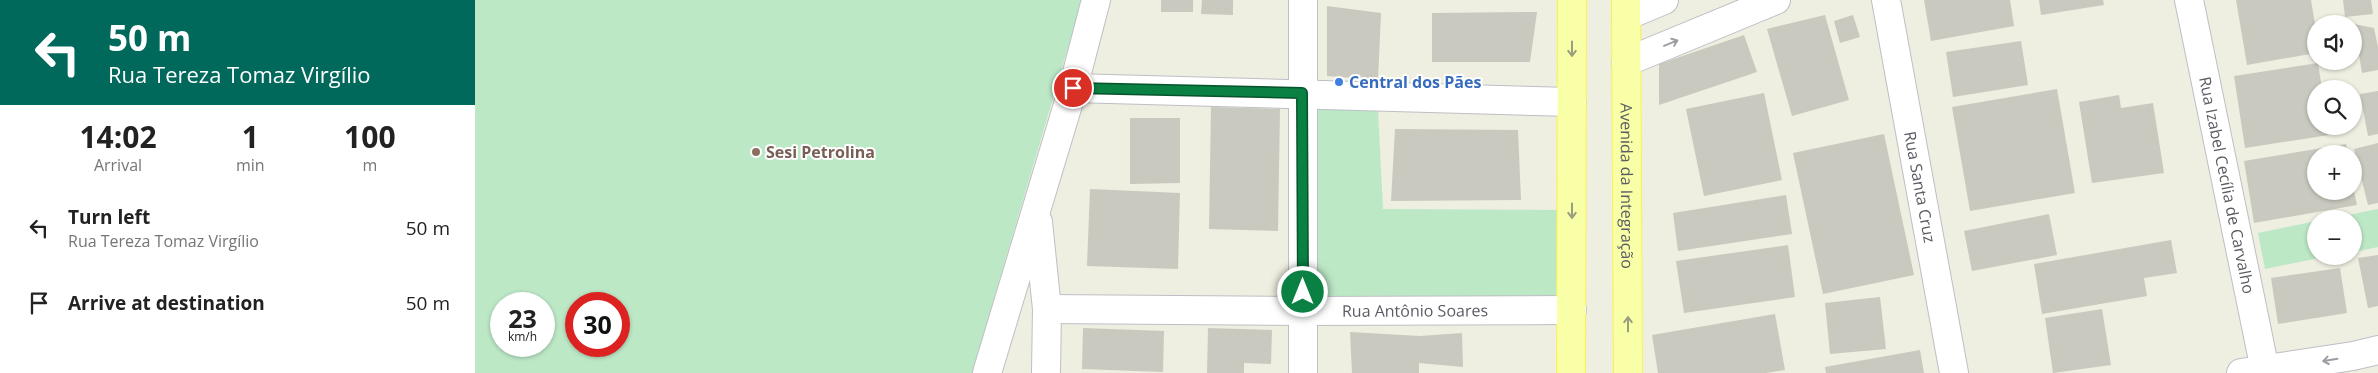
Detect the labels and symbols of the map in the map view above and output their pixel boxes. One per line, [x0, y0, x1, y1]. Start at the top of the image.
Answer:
one-way arrow [1663, 38, 1678, 47]
one-way arrow [1567, 40, 1577, 56]
pin [1052, 67, 1094, 109]
place label: Central dos Pães [1349, 71, 1481, 93]
street label: Rua Izabel Cecília de Carvalho [2194, 75, 2260, 296]
marker: Central dos Pães [1333, 76, 1345, 88]
street label: Avenida da Integração [1616, 103, 1638, 269]
street label: Rua Santa Cruz [1899, 129, 1941, 244]
place label: Sesi Petrolina [766, 141, 875, 163]
marker: Sesi Petrolina [750, 146, 762, 158]
one-way arrow [1567, 202, 1577, 219]
position arrow [1276, 265, 1328, 317]
speed limit sign: 30 [565, 292, 630, 357]
street label: Rua Antônio Soares [1342, 299, 1488, 322]
one-way arrow [1623, 317, 1633, 333]
one-way arrow [2323, 355, 2339, 365]

